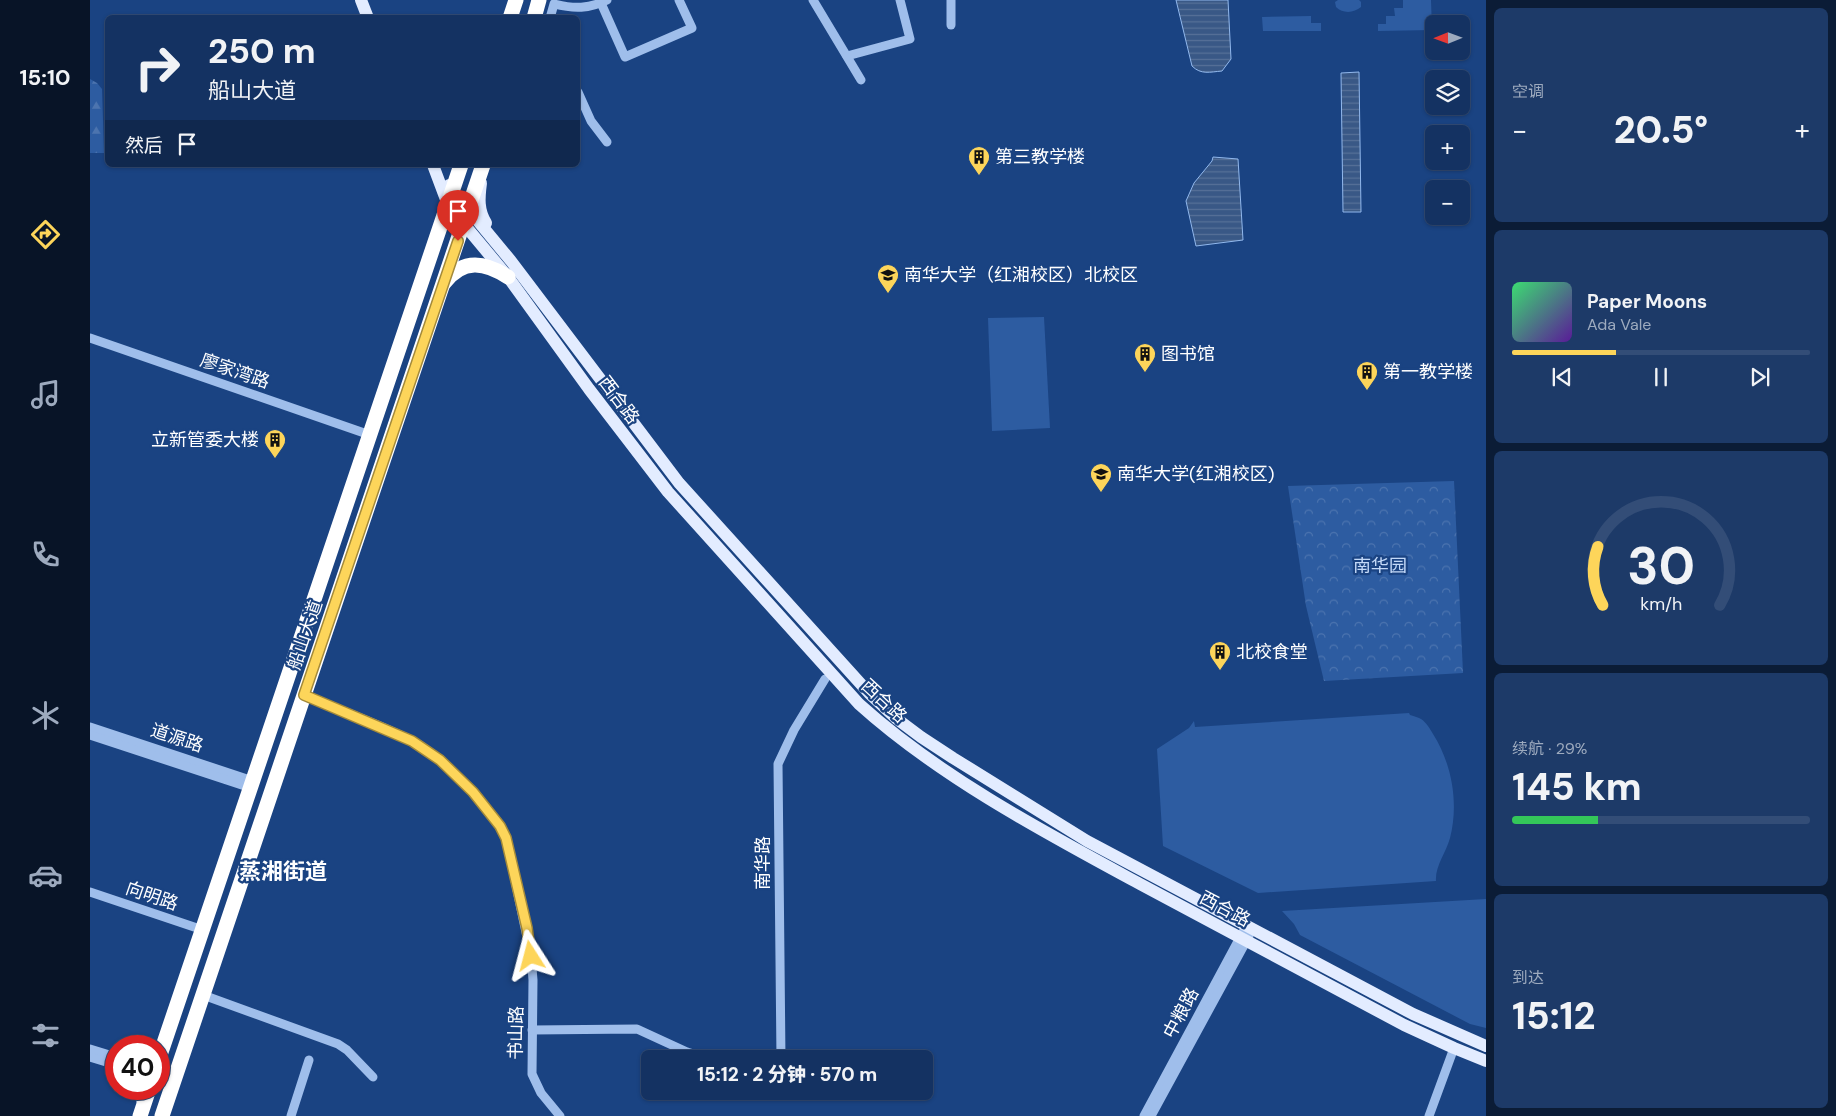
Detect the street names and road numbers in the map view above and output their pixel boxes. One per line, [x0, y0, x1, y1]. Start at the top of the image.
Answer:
street label: 廖家湾路 [197, 348, 273, 394]
street label: 西合路 [593, 371, 645, 429]
street label: 船山大道 [282, 597, 328, 673]
street label: 西合路 [856, 674, 912, 728]
street label: 道源路 [148, 718, 206, 758]
street label: 南华路 [751, 836, 775, 890]
street label: 向明路 [123, 876, 181, 916]
street label: 西合路 [1196, 886, 1254, 932]
street label: 中粮路 [1158, 984, 1204, 1042]
street label: 书山路 [504, 1006, 528, 1060]

